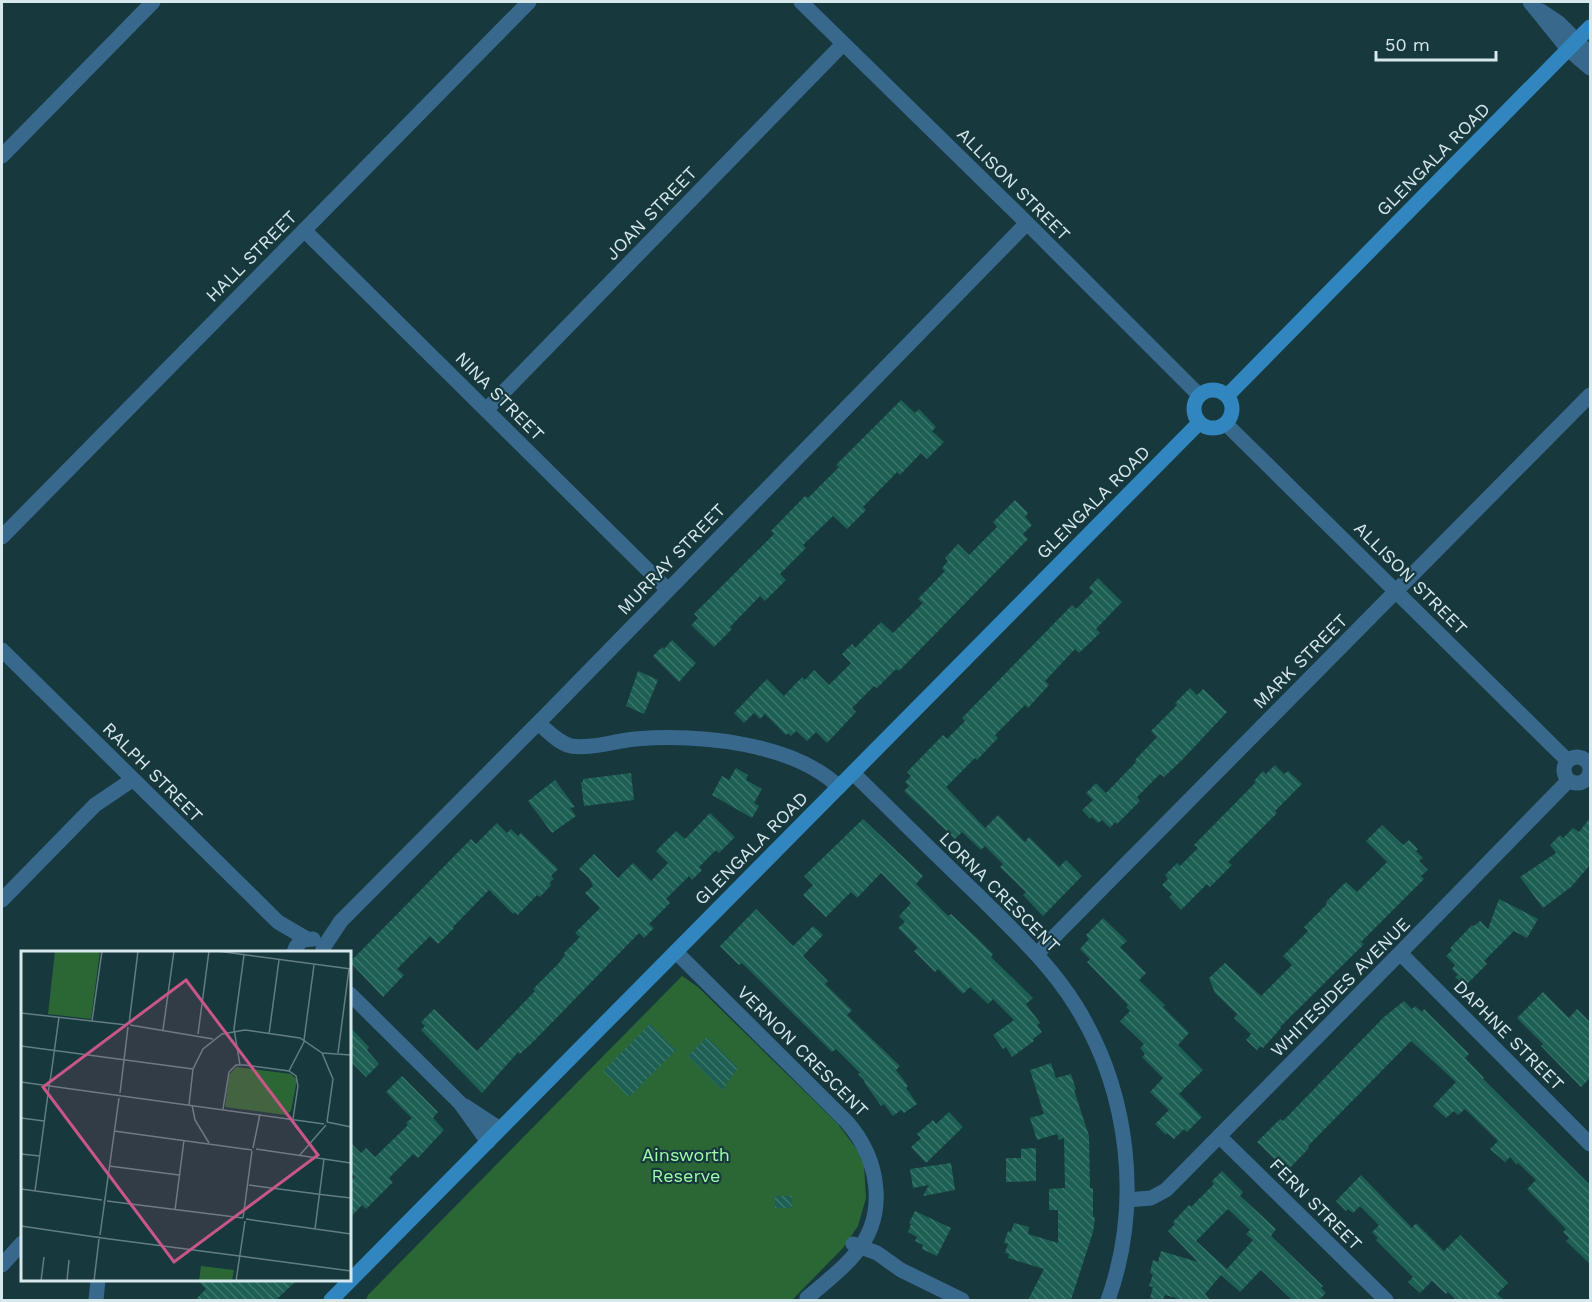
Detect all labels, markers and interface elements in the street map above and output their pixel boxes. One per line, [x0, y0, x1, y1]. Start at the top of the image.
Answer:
scale bar [1376, 24, 1496, 62]
text: 50 m [1385, 34, 1430, 55]
street label: GLENGALA ROAD [1372, 98, 1494, 220]
street label: ALLISON STREET [953, 123, 1075, 245]
street label: JOAN STREET [601, 162, 701, 264]
street label: HALL STREET [201, 206, 301, 306]
street label: NINA STREET [451, 347, 549, 445]
street label: GLENGALA ROAD [1032, 441, 1154, 563]
street label: MURRAY STREET [613, 499, 729, 619]
street label: ALLISON STREET [1350, 517, 1472, 639]
street label: MARK STREET [1249, 609, 1352, 712]
street label: RALPH STREET [99, 718, 207, 826]
street label: GLENGALA ROAD [690, 787, 812, 909]
street label: LORNA CRESCENT [935, 827, 1065, 957]
street label: WHITESIDES AVENUE [1266, 913, 1414, 1061]
inset map [21, 951, 351, 1281]
street label: DAPHNE STREET [1450, 976, 1569, 1095]
street label: VERNON CRESCENT [733, 981, 873, 1121]
park label: Ainsworth Reserve [642, 1144, 730, 1186]
street label: FERN STREET [1266, 1154, 1366, 1254]

